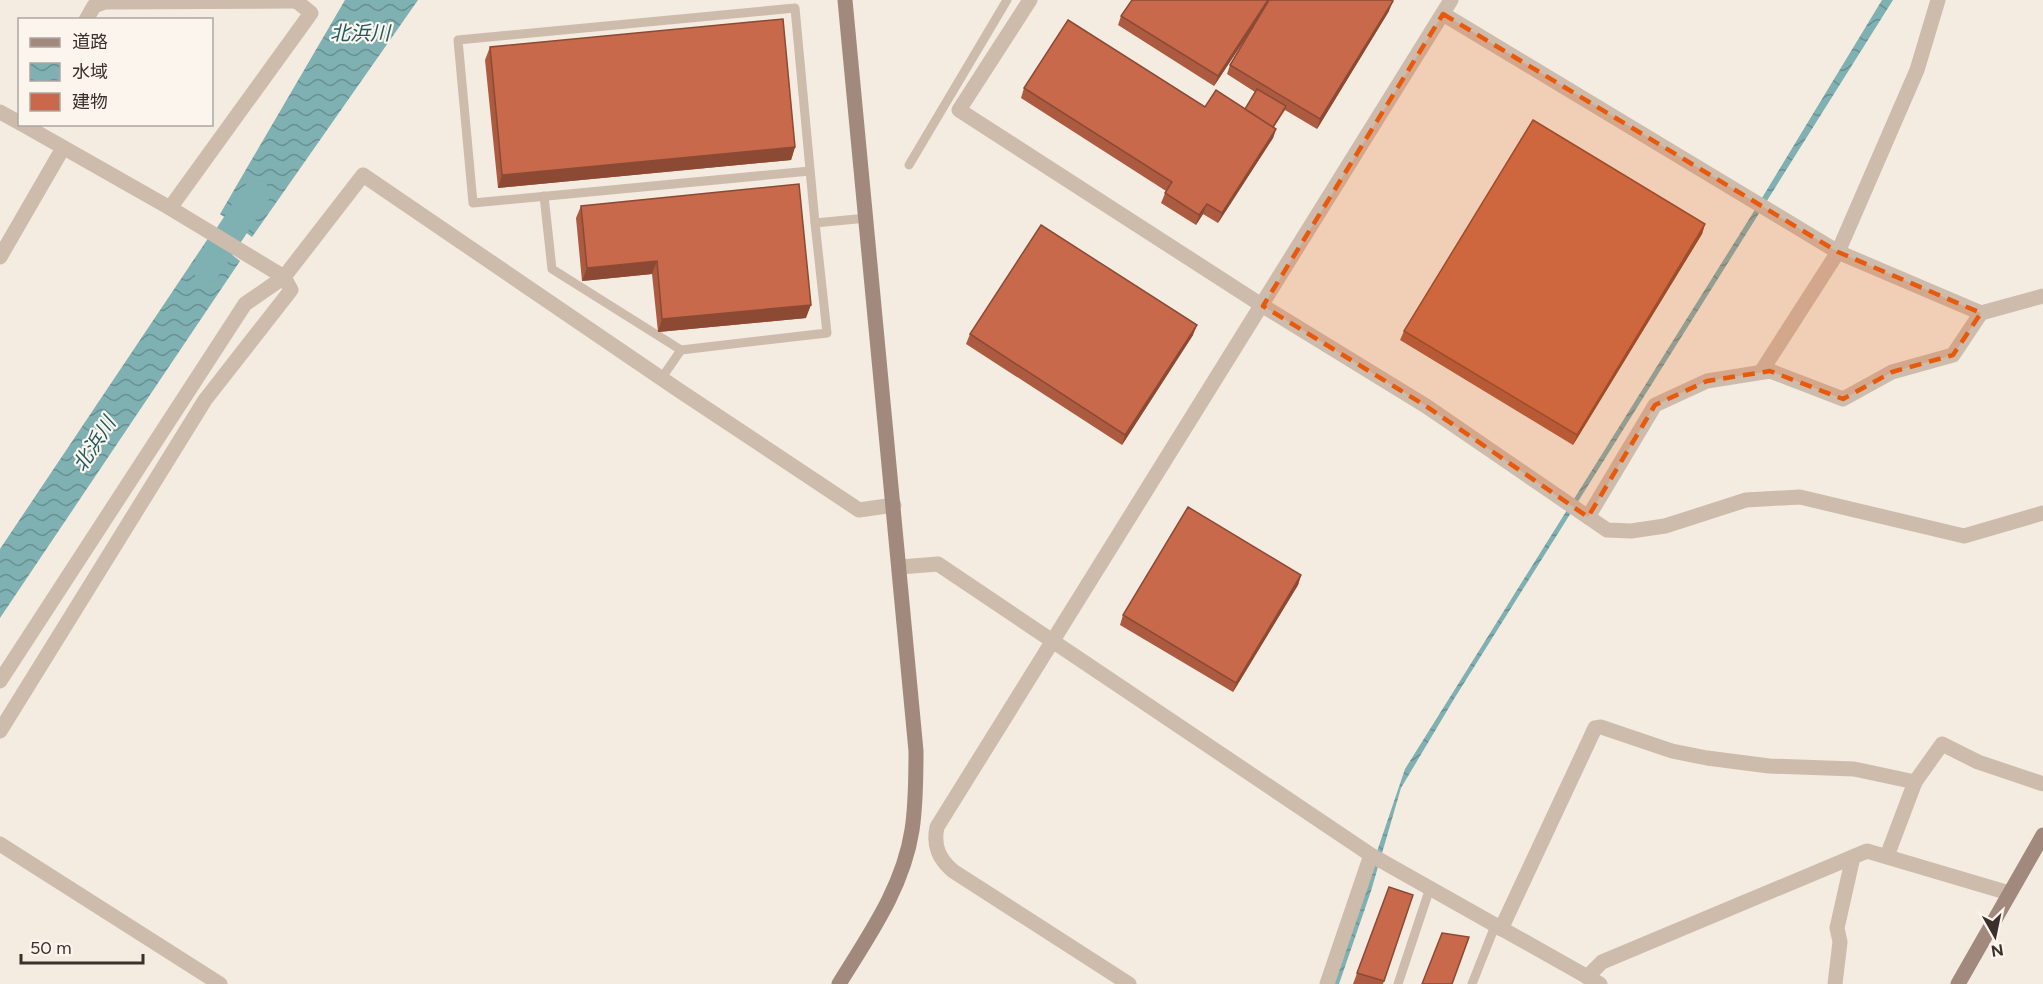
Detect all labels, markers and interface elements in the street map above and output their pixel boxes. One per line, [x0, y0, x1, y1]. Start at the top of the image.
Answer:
legend [18, 18, 213, 126]
water label: 北浜川 [330, 21, 392, 45]
text: 道路 [72, 31, 108, 53]
text: 水域 [72, 61, 108, 83]
text: 建物 [72, 91, 108, 113]
water label: 北浜川 [68, 411, 121, 476]
north arrow [1965, 906, 2025, 966]
scale bar [21, 927, 142, 965]
text: 50 m [30, 937, 72, 959]
text: N [1990, 940, 2005, 961]

